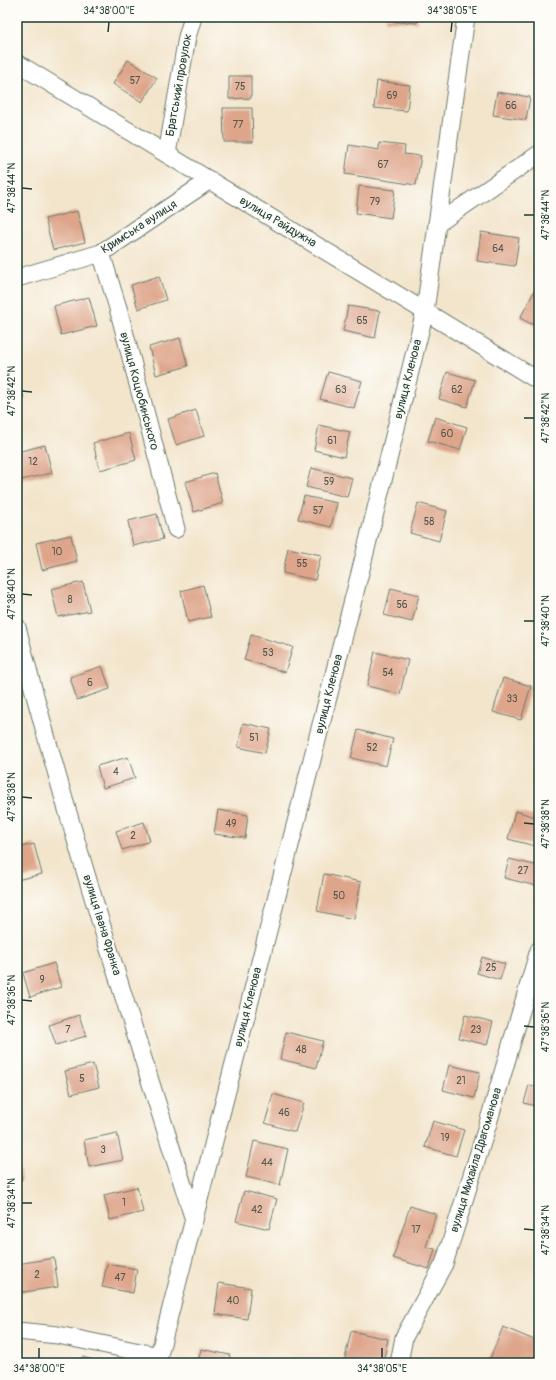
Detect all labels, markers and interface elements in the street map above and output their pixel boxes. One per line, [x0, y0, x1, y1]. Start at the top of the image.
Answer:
text: 34°38'00"E [83, 5, 135, 17]
text: 34°38'05"E [427, 5, 477, 17]
street label: Братський провулок [163, 32, 195, 138]
house number: 57 [130, 75, 141, 87]
house number: 75 [235, 81, 245, 93]
house number: 69 [387, 90, 397, 102]
house number: 66 [505, 100, 517, 112]
house number: 77 [233, 119, 244, 131]
house number: 67 [377, 159, 389, 171]
text: 47°38'44"N [6, 163, 18, 213]
text: 47°38'44"N [540, 190, 552, 240]
street label: вулиця Райдужна [237, 193, 320, 251]
house number: 79 [370, 196, 380, 208]
street label: Кримська вулиця [98, 197, 180, 257]
house number: 64 [492, 243, 504, 255]
house number: 65 [356, 315, 368, 327]
street label: вулиця Коцюбинського [116, 330, 162, 452]
street label: вулиця Кленова [391, 337, 425, 420]
text: 47°38'42"N [6, 366, 18, 416]
house number: 63 [335, 384, 347, 396]
house number: 62 [451, 384, 463, 396]
text: 47°38'42"N [540, 393, 552, 443]
house number: 60 [441, 428, 453, 440]
house number: 61 [327, 435, 337, 447]
house number: 12 [28, 456, 38, 468]
house number: 59 [324, 476, 334, 488]
house number: 57 [313, 505, 324, 517]
house number: 58 [424, 516, 434, 528]
house number: 10 [52, 546, 63, 558]
house number: 55 [297, 558, 307, 570]
text: 47°38'40"N [6, 568, 18, 620]
house number: 8 [67, 594, 73, 606]
text: 47°38'40"N [540, 595, 552, 647]
house number: 56 [396, 599, 408, 611]
house number: 53 [263, 647, 274, 659]
street label: вулиця Кленова [312, 652, 346, 735]
house number: 54 [382, 667, 394, 679]
house number: 6 [87, 677, 93, 689]
house number: 33 [506, 693, 518, 705]
house number: 51 [249, 732, 259, 744]
house number: 52 [366, 742, 378, 754]
house number: 4 [113, 766, 119, 778]
text: 47°38'38"N [6, 772, 18, 822]
text: 47°38'38"N [540, 799, 552, 849]
house number: 49 [226, 818, 236, 830]
house number: 2 [130, 830, 136, 842]
house number: 27 [518, 865, 529, 877]
street label: вулиця Івана Франка [80, 873, 125, 978]
house number: 50 [333, 890, 345, 902]
house number: 25 [485, 962, 497, 974]
street label: вулиця Кленова [231, 965, 265, 1048]
house number: 9 [39, 974, 45, 986]
text: 47°38'36"N [6, 975, 18, 1025]
text: 47°38'36"N [540, 1002, 552, 1052]
house number: 7 [65, 1024, 71, 1036]
house number: 23 [471, 1024, 482, 1036]
house number: 48 [296, 1044, 306, 1056]
house number: 5 [79, 1073, 85, 1085]
house number: 21 [456, 1075, 466, 1087]
street label: вулиця Михайла Драгоманова [447, 1085, 505, 1234]
house number: 46 [278, 1107, 290, 1119]
house number: 19 [440, 1132, 450, 1144]
house number: 3 [100, 1144, 106, 1156]
house number: 44 [261, 1157, 273, 1169]
text: 47°38'34"N [6, 1178, 18, 1228]
house number: 1 [122, 1197, 126, 1209]
house number: 42 [251, 1204, 263, 1216]
text: 47°38'34"N [540, 1205, 552, 1255]
house number: 17 [411, 1224, 421, 1236]
house number: 2 [34, 1269, 40, 1281]
house number: 47 [114, 1272, 126, 1284]
house number: 40 [227, 1295, 239, 1307]
text: 34°38'00"E [13, 1363, 65, 1375]
text: 34°38'05"E [357, 1363, 407, 1375]

